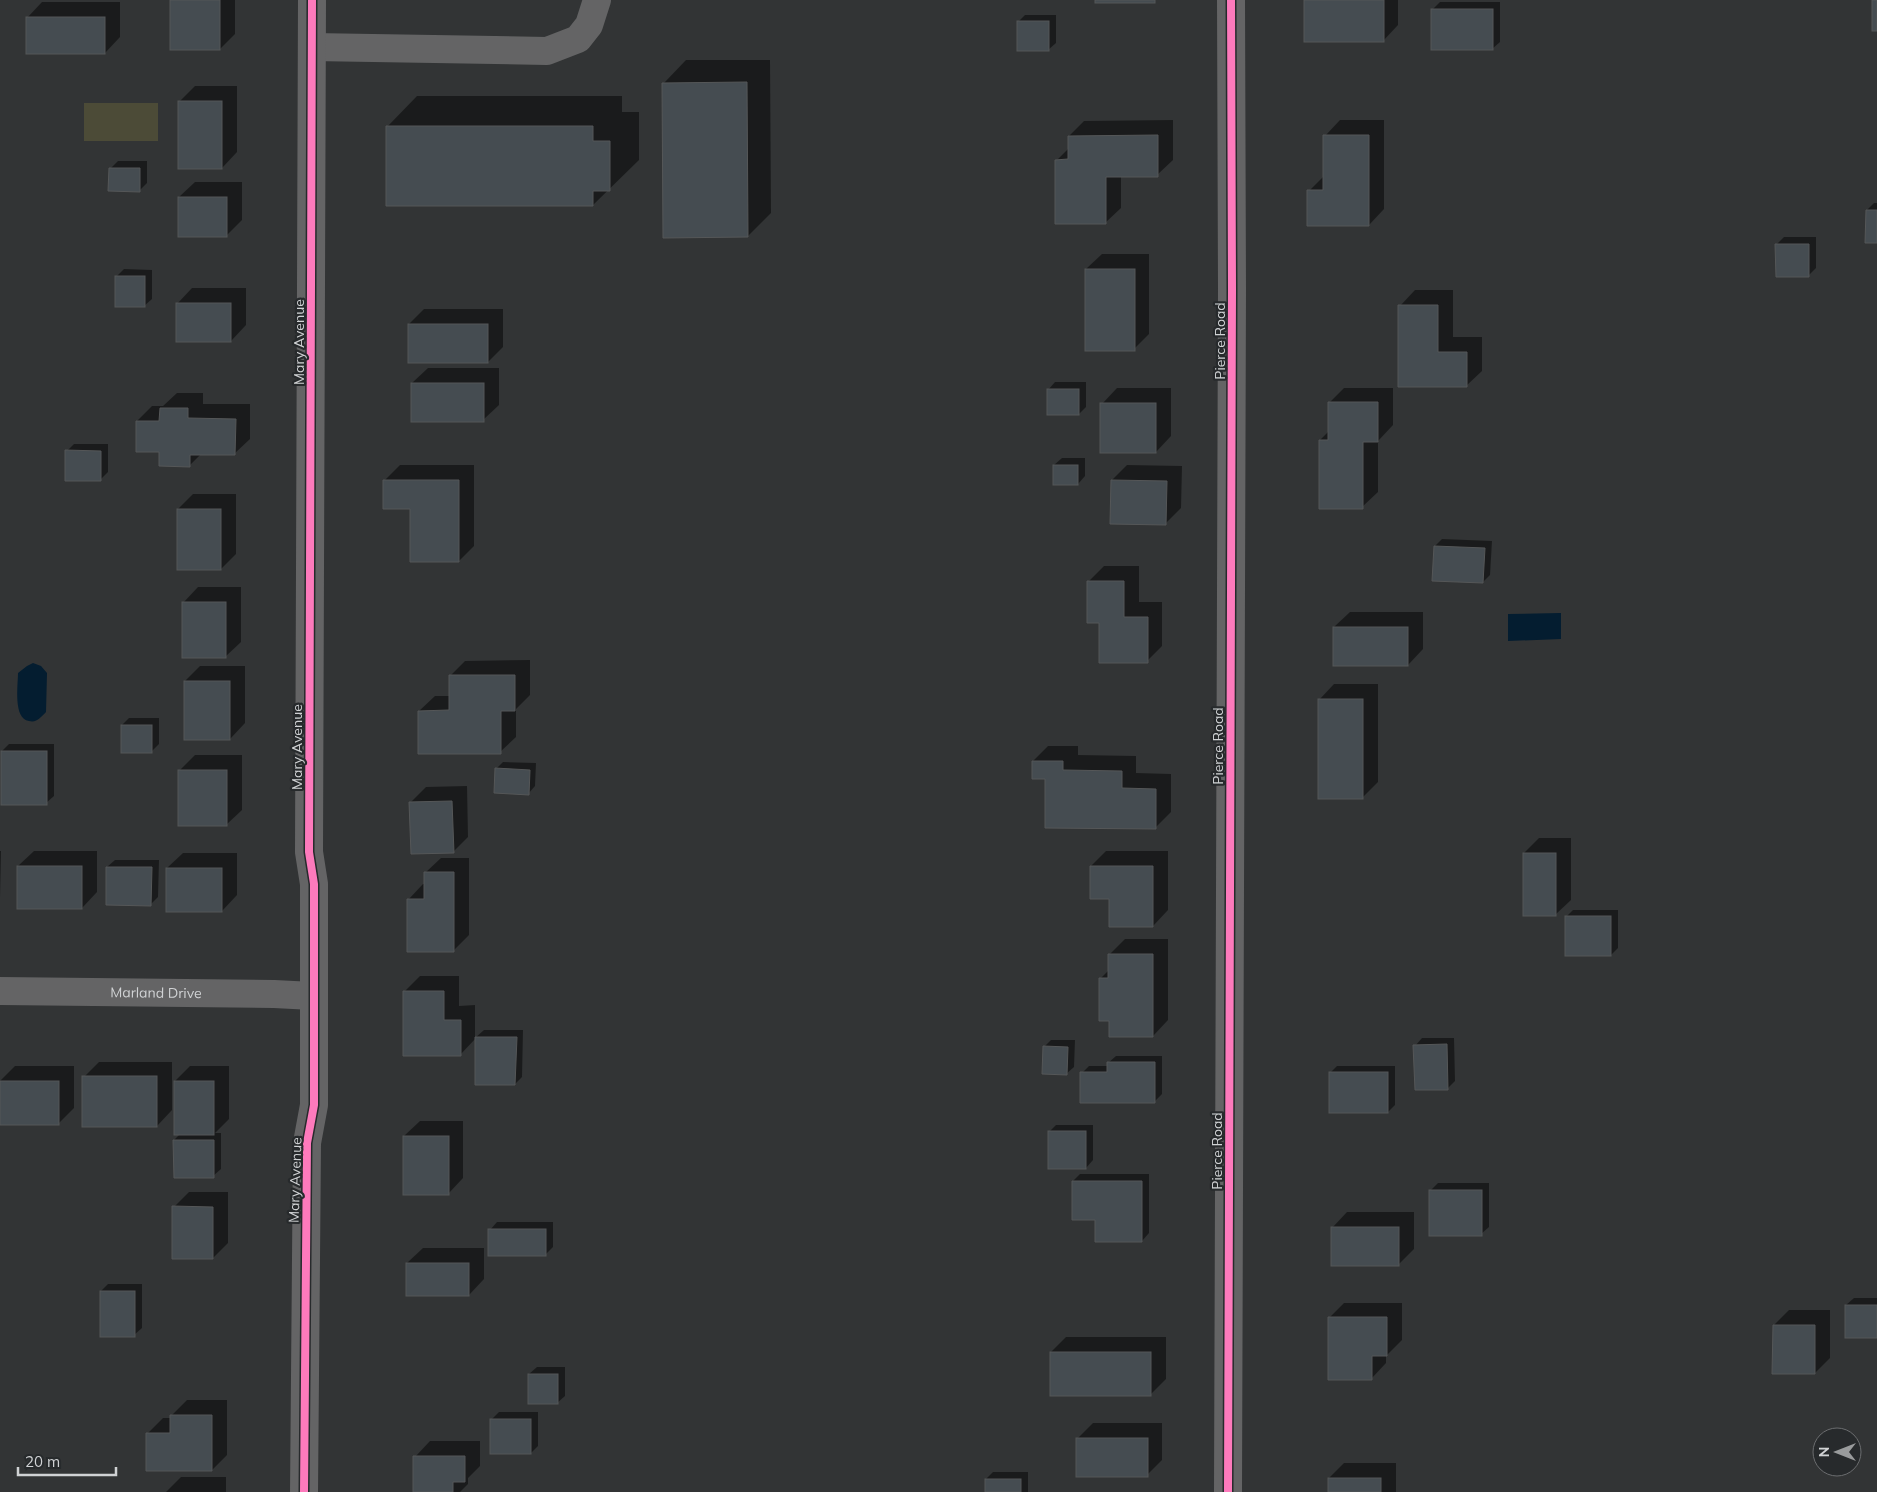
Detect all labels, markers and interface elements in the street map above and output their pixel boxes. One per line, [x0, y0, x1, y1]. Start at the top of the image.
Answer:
street label: Mary Avenue [290, 299, 308, 385]
street label: Pierce Road [1211, 302, 1229, 380]
street label: Mary Avenue [288, 704, 306, 790]
street label: Pierce Road [1209, 707, 1227, 785]
street label: Marland Drive [110, 983, 202, 1002]
street label: Pierce Road [1208, 1112, 1226, 1190]
street label: Mary Avenue [285, 1137, 305, 1223]
north arrow [1812, 1427, 1862, 1477]
scale bar [18, 1444, 115, 1476]
text: N [1815, 1447, 1833, 1457]
text: 20 m [25, 1452, 60, 1471]

